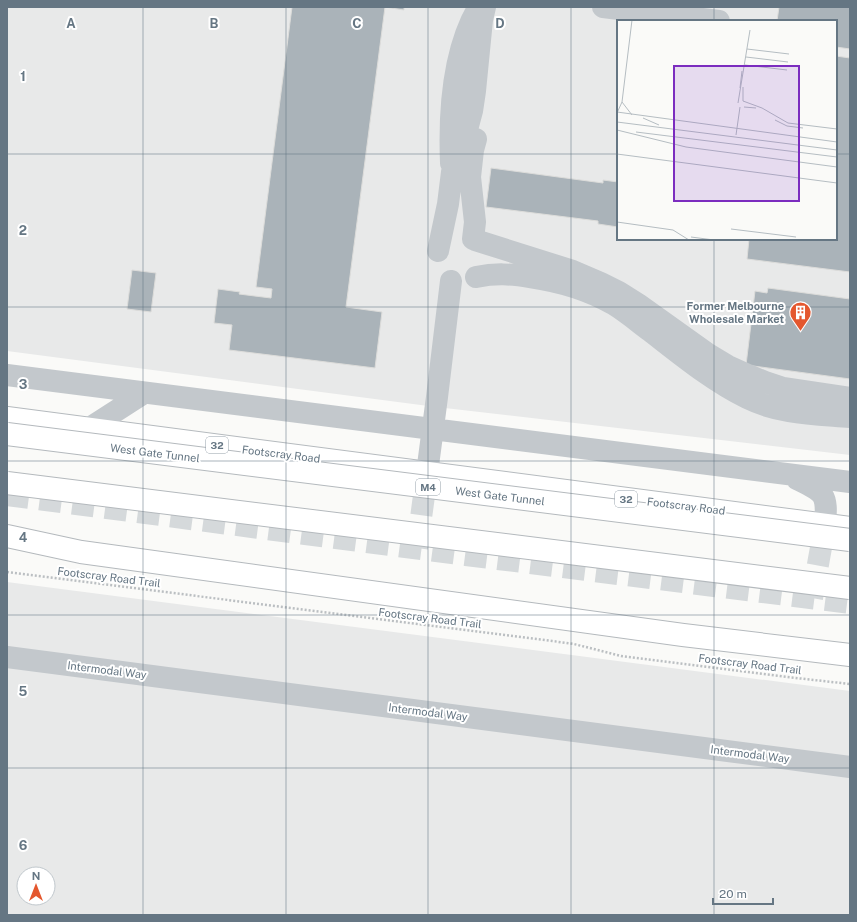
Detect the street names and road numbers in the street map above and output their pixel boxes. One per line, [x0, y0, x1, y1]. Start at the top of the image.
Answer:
road number: 32 [206, 437, 228, 453]
street label: West Gate Tunnel [110, 442, 200, 464]
street label: Footscray Road [241, 443, 321, 465]
road number: M4 [416, 479, 440, 495]
street label: West Gate Tunnel [455, 485, 545, 507]
road number: 32 [615, 491, 637, 507]
street label: Footscray Road [646, 495, 726, 517]
street label: Footscray Road Trail [57, 565, 161, 589]
street label: Footscray Road Trail [378, 606, 482, 630]
street label: Footscray Road Trail [698, 652, 802, 676]
street label: Intermodal Way [67, 659, 147, 681]
street label: Intermodal Way [388, 701, 468, 723]
street label: Intermodal Way [710, 743, 790, 765]

